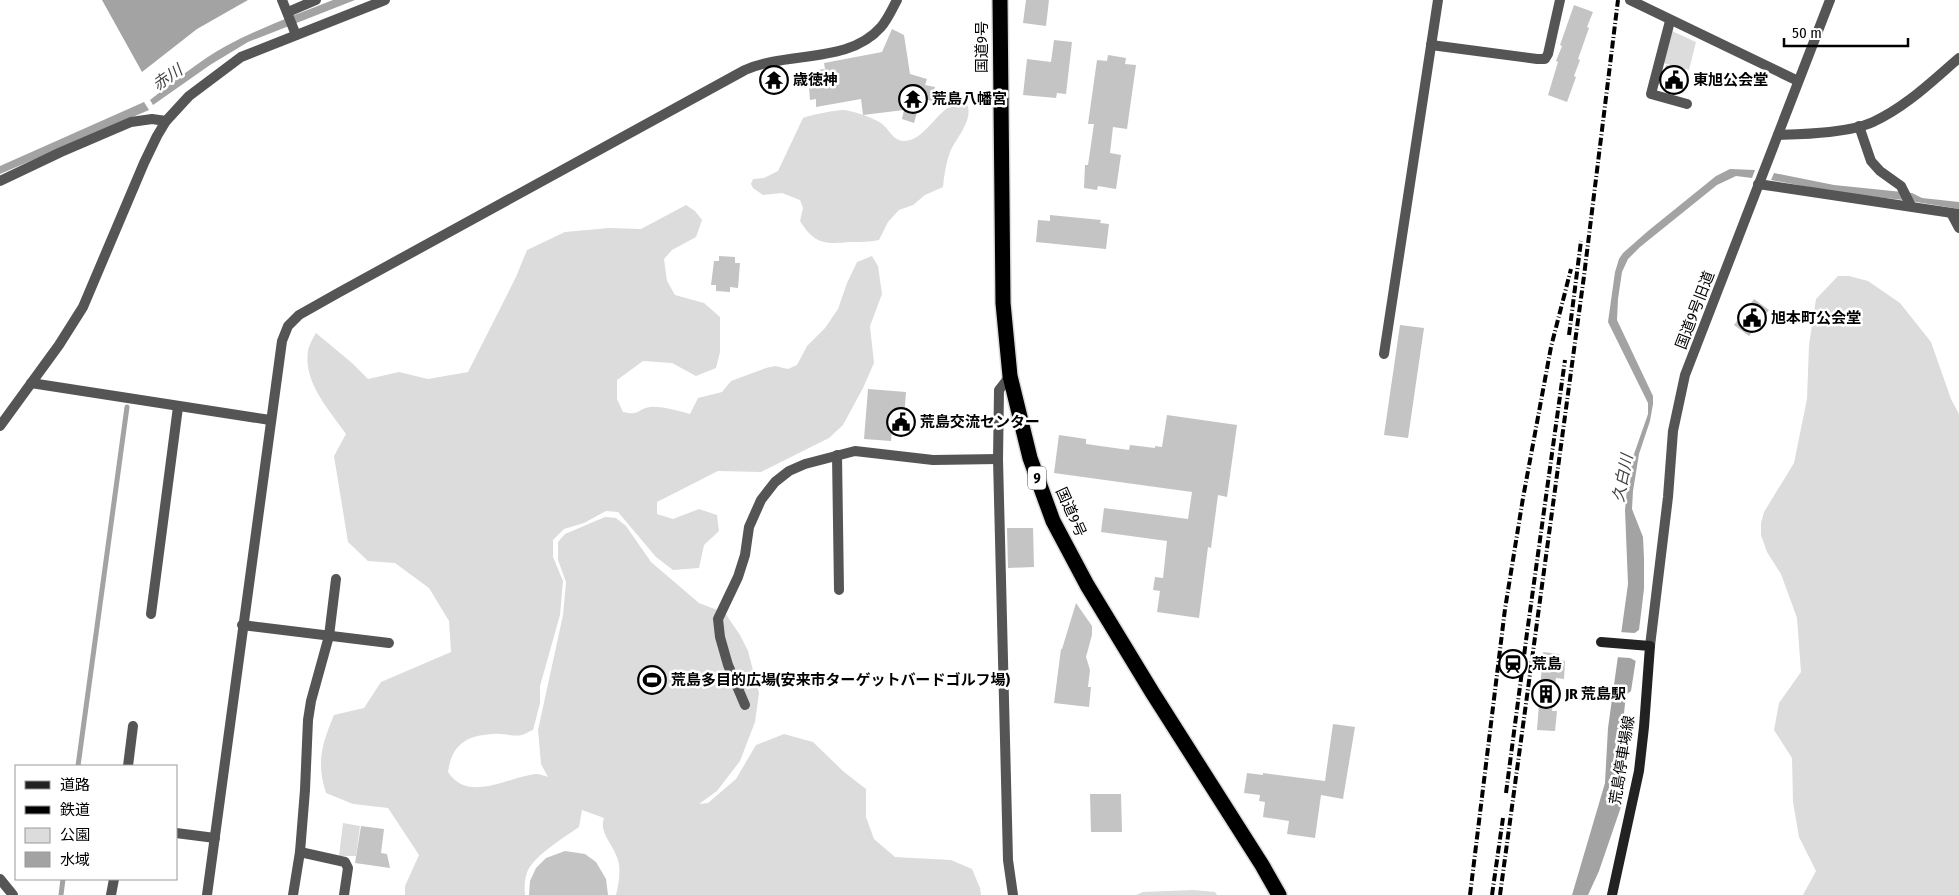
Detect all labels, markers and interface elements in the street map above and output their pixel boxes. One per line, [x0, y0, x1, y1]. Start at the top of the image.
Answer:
scale bar [1784, 15, 1908, 47]
street label: 国道9号 [973, 21, 991, 73]
text: 50 m [1792, 24, 1822, 42]
water label: 赤川 [149, 59, 187, 94]
temple icon: 歳徳神 [759, 65, 789, 95]
public building icon: 東旭公会堂 [1659, 65, 1689, 95]
place label: 歳徳神 [793, 71, 838, 89]
place label: 東旭公会堂 [1693, 71, 1768, 89]
temple icon: 荒島八幡宮 [898, 84, 928, 114]
place label: 荒島八幡宮 [932, 90, 1007, 108]
street label: 国道9号旧道 [1672, 268, 1718, 352]
public building icon: 旭本町公会堂 [1737, 303, 1767, 333]
place label: 旭本町公会堂 [1771, 309, 1861, 327]
public building icon: 荒島交流センター [886, 407, 916, 437]
place label: 荒島交流センター [920, 413, 1040, 431]
water label: 久白川 [1609, 451, 1637, 503]
road number: 9 [1028, 466, 1046, 489]
street label: 国道9号 [1052, 484, 1090, 540]
station icon: 荒島 [1498, 649, 1528, 679]
place label: 荒島 [1532, 655, 1562, 673]
sports icon: 荒島多目的広場(安来市ターゲットバードゴルフ場) [637, 665, 667, 695]
place label: 荒島多目的広場(安来市ターゲットバードゴルフ場) [671, 671, 1011, 689]
building icon: JR 荒島駅 [1531, 679, 1561, 709]
place label: JR 荒島駅 [1564, 685, 1626, 703]
street label: 荒島停車場線 [1606, 714, 1638, 806]
legend [15, 765, 178, 880]
text: 道路 [60, 776, 90, 794]
text: 鉄道 [60, 801, 90, 819]
text: 公園 [60, 826, 90, 844]
text: 水域 [60, 851, 90, 869]

